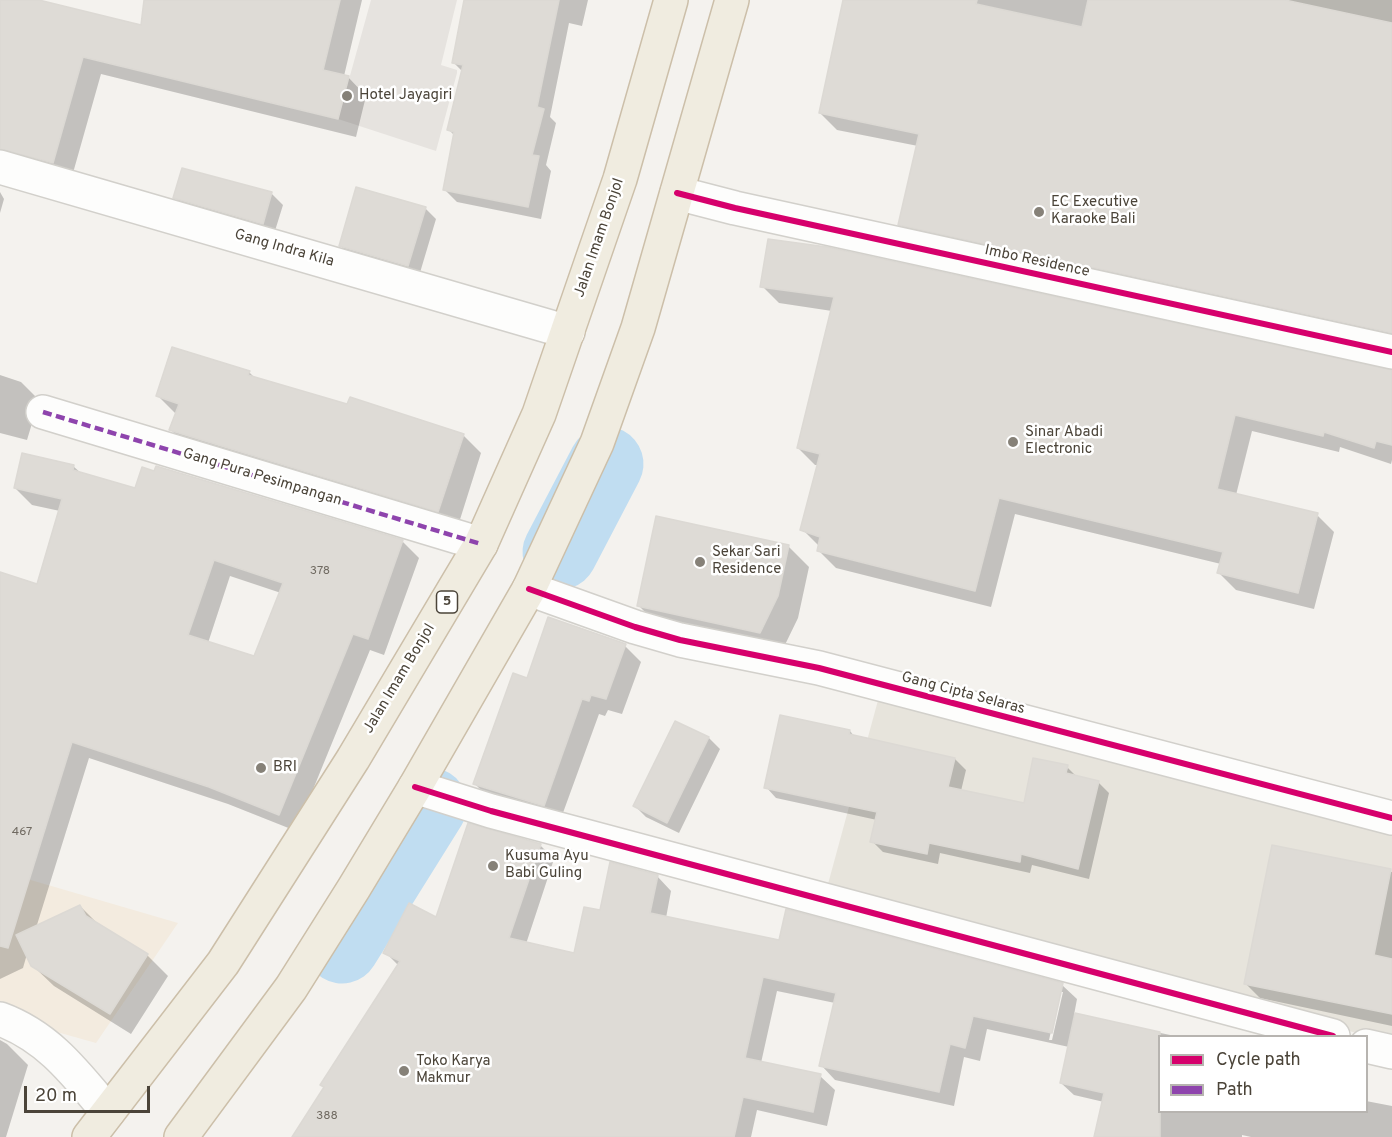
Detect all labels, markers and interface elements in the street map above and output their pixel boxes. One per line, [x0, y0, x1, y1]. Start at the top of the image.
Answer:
place label: Hotel Jayagiri [359, 87, 452, 105]
marker: Hotel Jayagiri [340, 89, 354, 103]
street label: Jalan Imam Bonjol [571, 176, 629, 300]
place label: EC Executive Karaoke Bali [1051, 194, 1138, 229]
marker: EC Executive Karaoke Bali [1032, 205, 1046, 219]
street label: Gang Indra Kila [232, 226, 336, 272]
street label: Imbo Residence [983, 242, 1091, 282]
place label: Sinar Abadi Electronic [1025, 424, 1103, 459]
marker: Sinar Abadi Electronic [1006, 435, 1020, 449]
street label: Gang Pura Pesimpangan [180, 445, 344, 511]
place label: Sekar Sari Residence [712, 544, 781, 579]
marker: Sekar Sari Residence [693, 555, 707, 569]
house number: 378 [310, 565, 330, 579]
road number: 5 [436, 591, 458, 613]
street label: Jalan Imam Bonjol [360, 621, 440, 737]
street label: Gang Cipta Selaras [899, 669, 1027, 719]
place label: BRI [273, 759, 297, 777]
marker: BRI [254, 761, 268, 775]
house number: 467 [12, 826, 32, 840]
place label: Kusuma Ayu Babi Guling [505, 848, 589, 883]
marker: Kusuma Ayu Babi Guling [486, 859, 500, 873]
legend [1158, 1035, 1368, 1113]
text: Cycle path [1216, 1049, 1301, 1072]
place label: Toko Karya Makmur [416, 1053, 490, 1088]
marker: Toko Karya Makmur [397, 1064, 411, 1078]
scale bar [27, 1074, 153, 1112]
text: Path [1216, 1079, 1253, 1102]
text: 20 m [35, 1085, 77, 1108]
house number: 388 [316, 1110, 338, 1124]

